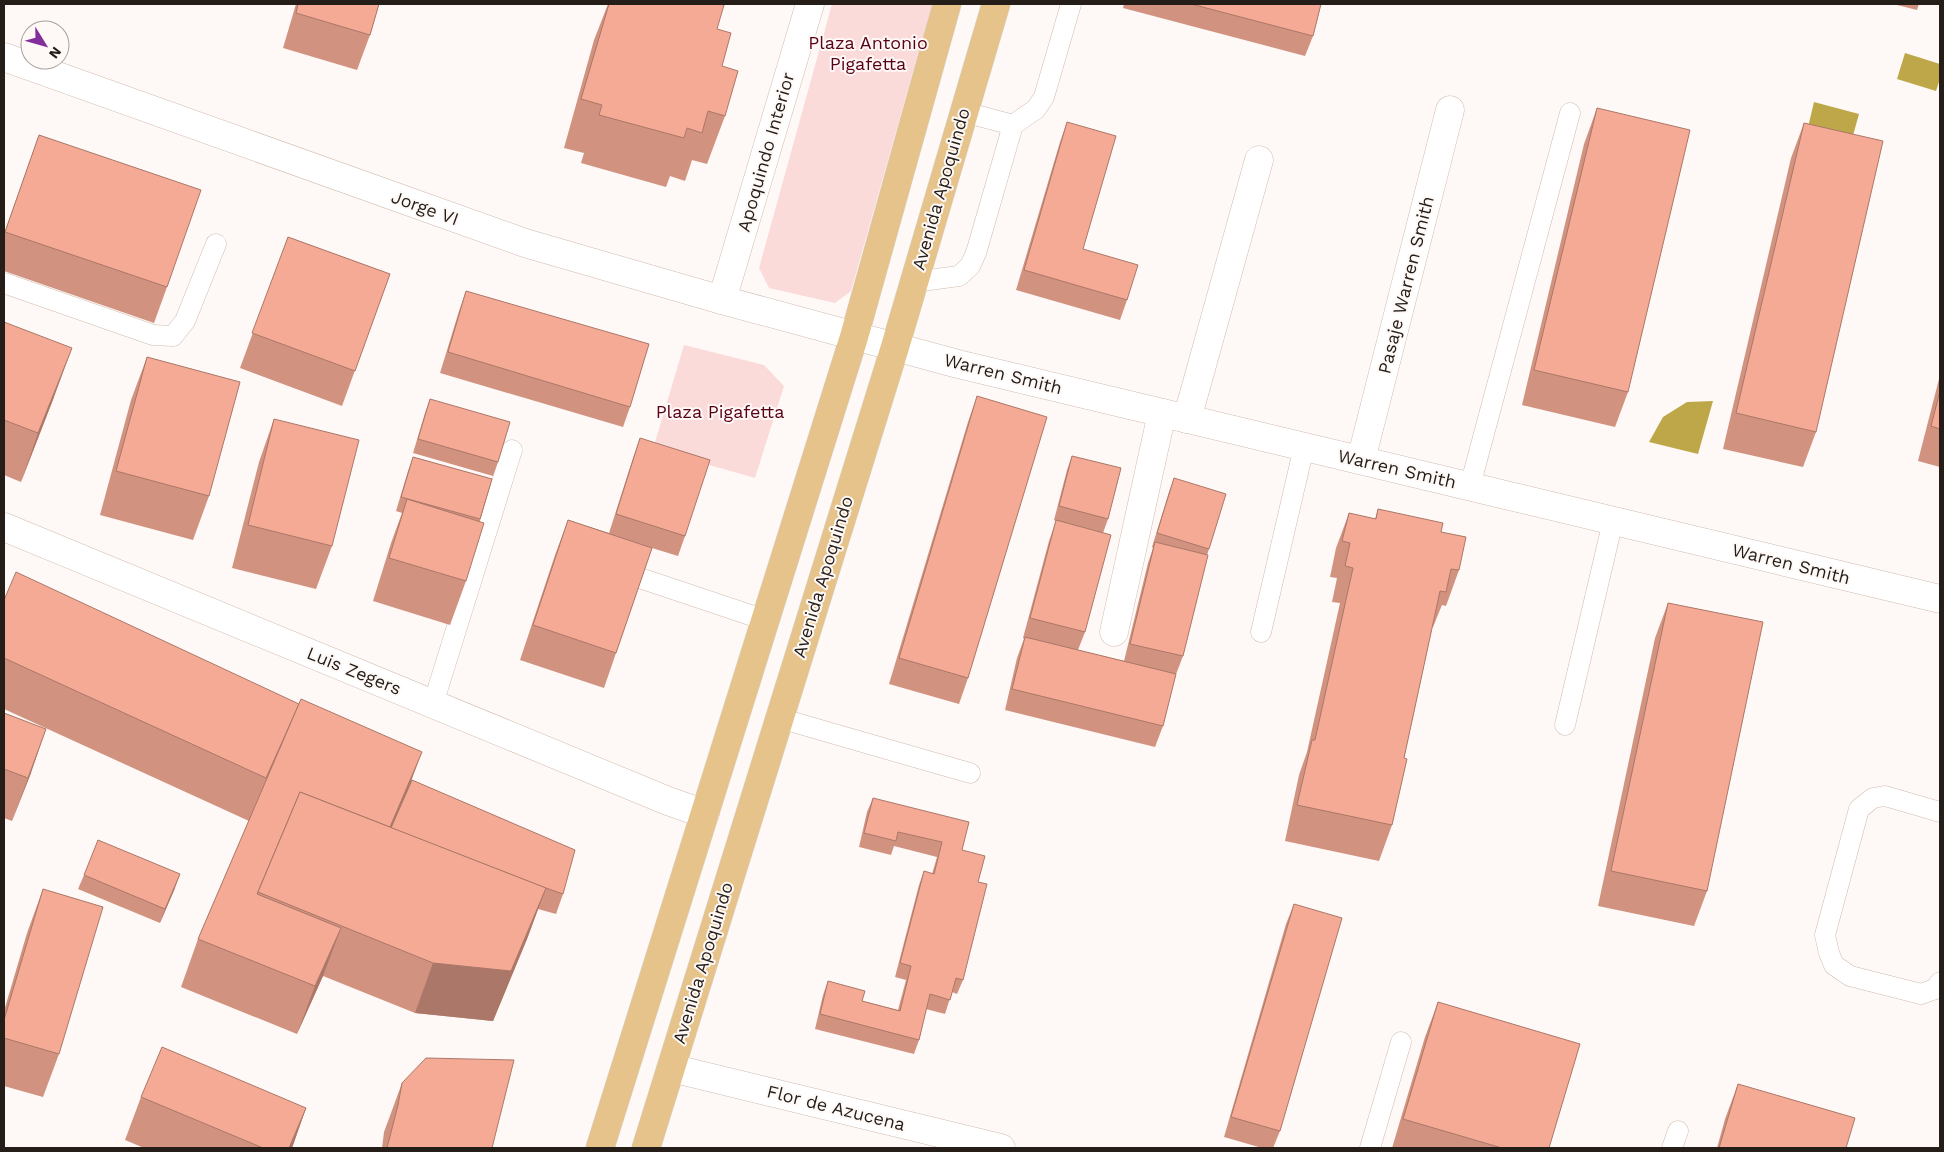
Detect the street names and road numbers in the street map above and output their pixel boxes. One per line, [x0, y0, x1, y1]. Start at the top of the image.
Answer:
street label: Apoquindo Interior [733, 70, 798, 234]
street label: Avenida Apoquindo [907, 105, 974, 272]
street label: Jorge VI [389, 186, 462, 229]
street label: Pasaje Warren Smith [1373, 194, 1438, 376]
street label: Warren Smith [942, 349, 1064, 398]
street label: Warren Smith [1336, 445, 1458, 492]
street label: Avenida Apoquindo [788, 494, 857, 660]
street label: Warren Smith [1730, 539, 1852, 588]
street label: Luis Zegers [304, 642, 404, 699]
street label: Avenida Apoquindo [668, 880, 737, 1046]
street label: Flor de Azucena [765, 1080, 907, 1135]

